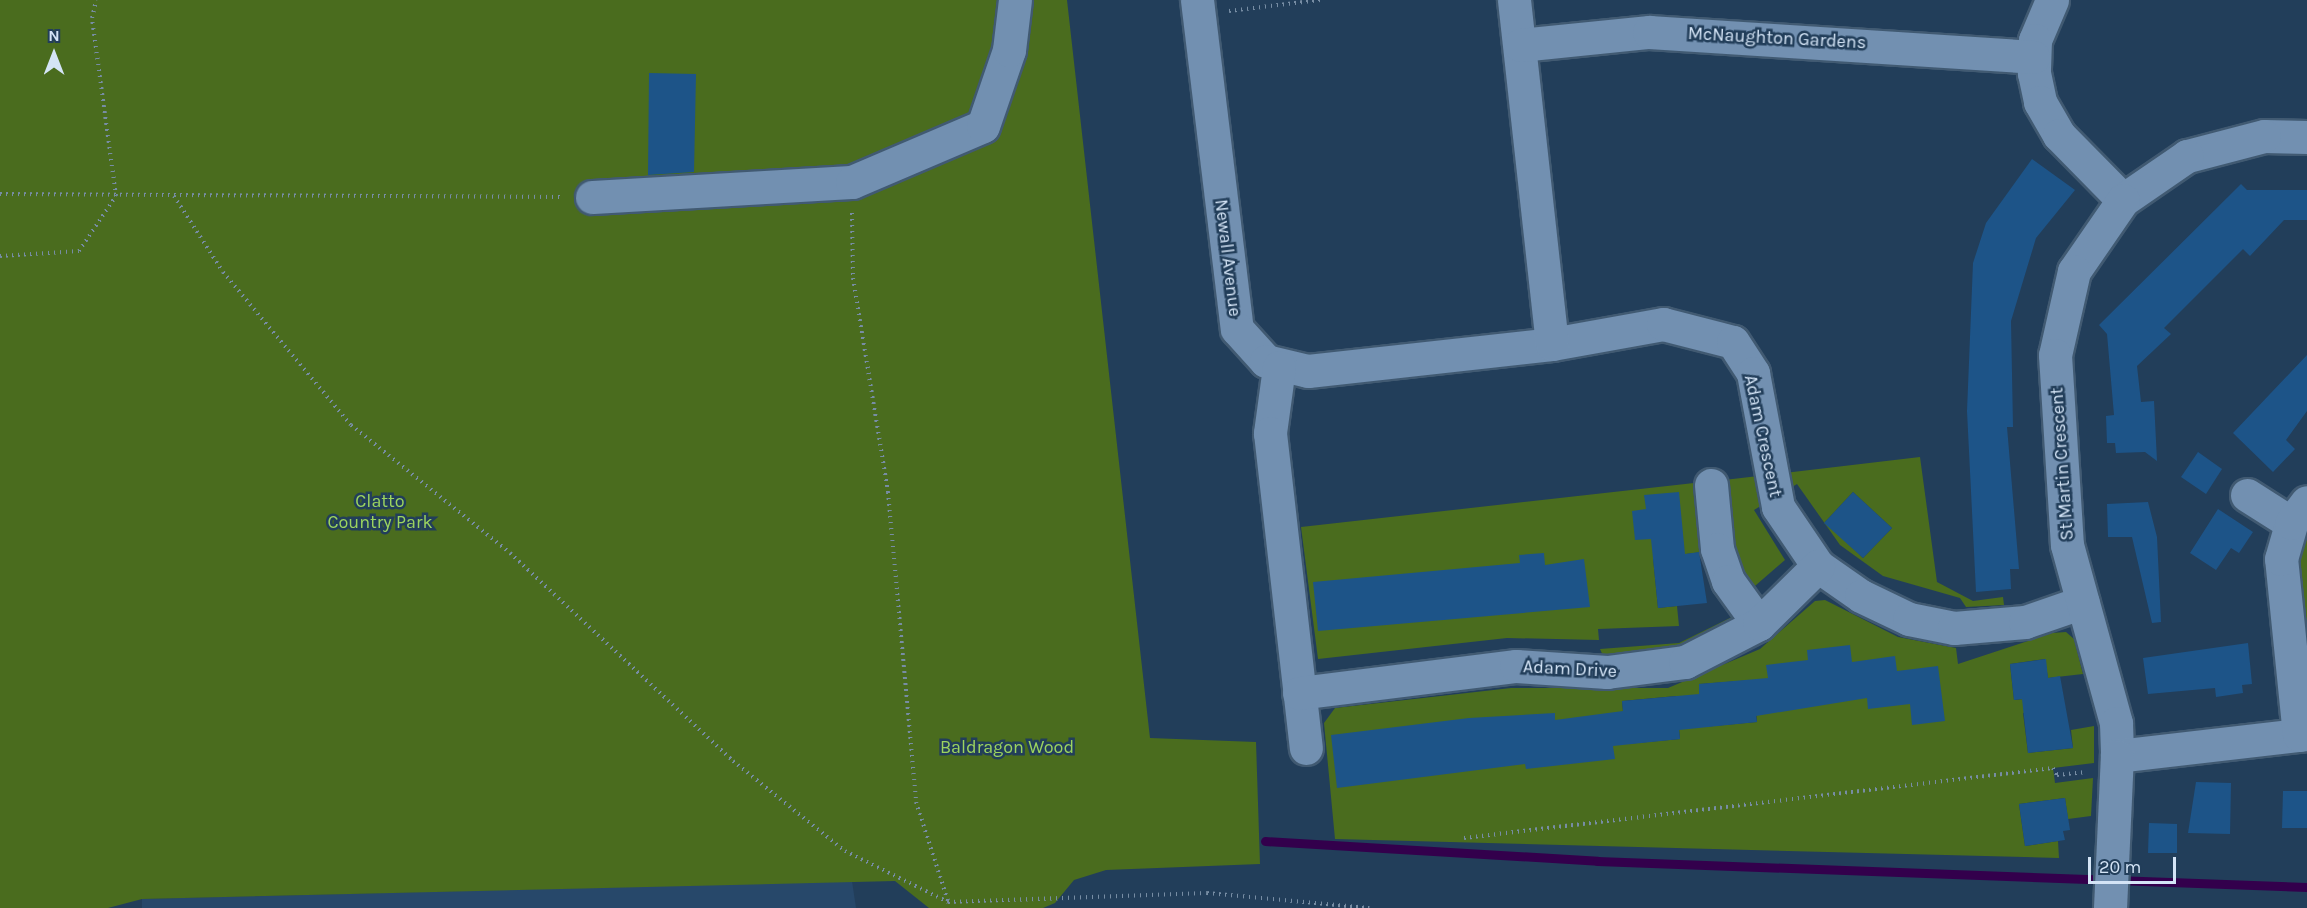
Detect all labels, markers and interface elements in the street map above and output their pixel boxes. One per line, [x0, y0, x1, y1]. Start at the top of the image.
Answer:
street label: McNaughton Gardens [1687, 23, 1867, 53]
north arrow [24, 24, 84, 84]
text: N [48, 26, 60, 45]
street label: Newall Avenue [1210, 198, 1246, 318]
street label: Adam Crescent [1740, 373, 1786, 499]
street label: St Martin Crescent [2046, 387, 2078, 541]
park label: Clatto Country Park [327, 491, 433, 534]
street label: Adam Drive [1522, 656, 1618, 682]
park label: Baldragon Wood [940, 736, 1074, 758]
scale bar [2091, 845, 2180, 883]
text: 20 m [2099, 856, 2141, 878]

